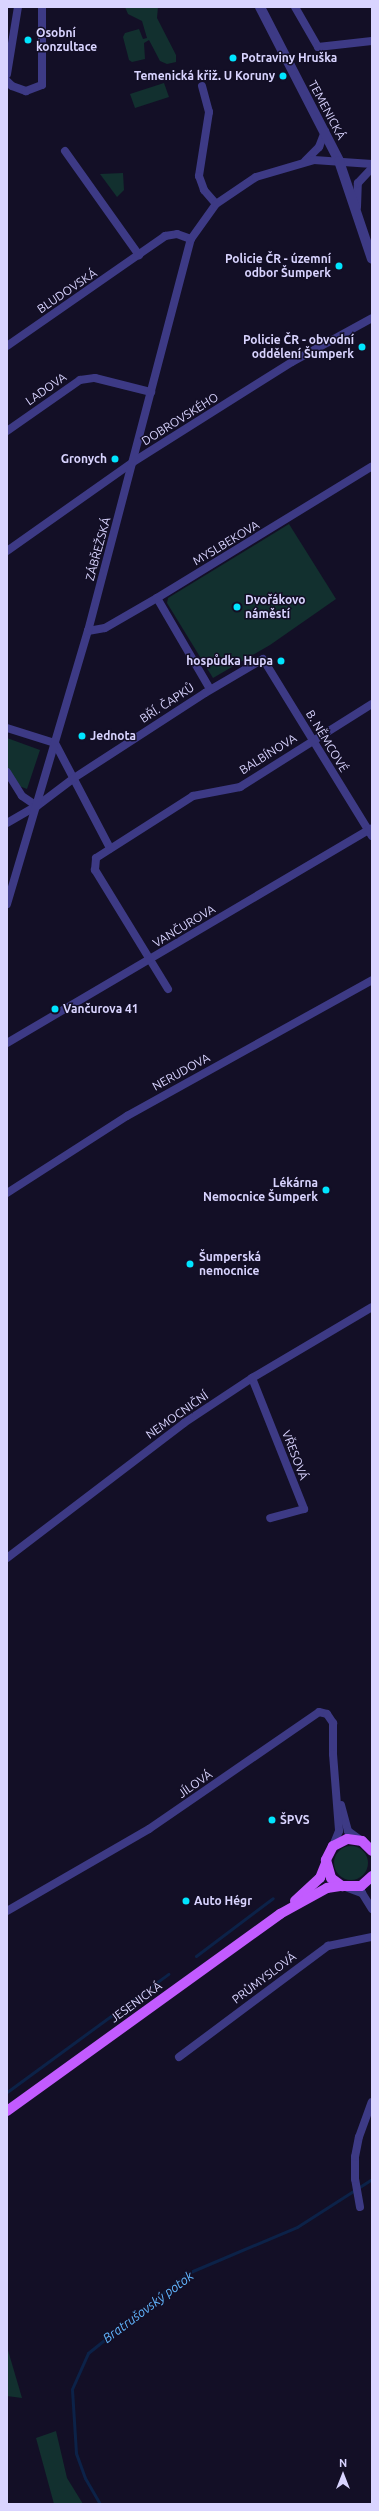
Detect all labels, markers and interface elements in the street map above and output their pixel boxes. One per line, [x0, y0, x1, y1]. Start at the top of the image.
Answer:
place label: Osobní konzultace [36, 26, 97, 54]
marker: Osobní konzultace [23, 35, 33, 45]
place label: Potraviny Hruška [241, 51, 337, 65]
marker: Potraviny Hruška [228, 53, 238, 63]
place label: Temenická křiž. U Koruny [134, 69, 275, 83]
marker: Temenická křiž. U Koruny [278, 71, 288, 81]
street label: TEMENICKÁ [305, 78, 349, 142]
place label: Policie ČR - územní odbor Šumperk [225, 252, 331, 280]
marker: Policie ČR - územní odbor Šumperk [334, 261, 344, 271]
street label: BLUDOVSKÁ [34, 266, 100, 316]
place label: Policie ČR - obvodní oddělení Šumperk [243, 333, 354, 361]
marker: Policie ČR - obvodní oddělení Šumperk [357, 342, 367, 352]
street label: LADOVA [23, 370, 69, 408]
street label: DOBROVSKÉHO [139, 390, 221, 448]
place label: Gronych [61, 452, 107, 466]
marker: Gronych [110, 454, 120, 464]
street label: ZÁBŘEŽSKÁ [83, 516, 113, 582]
street label: MYSLBEKOVA [190, 517, 262, 569]
place label: Dvořákovo náměstí [245, 593, 306, 621]
marker: Dvořákovo náměstí [232, 602, 242, 612]
place label: hospůdka Hupa [186, 654, 273, 668]
marker: hospůdka Hupa [276, 656, 286, 666]
street label: BŘÍ. ČAPKŮ [137, 680, 197, 726]
street label: B. NĚMCOVÉ [303, 707, 351, 775]
place label: Jednota [90, 729, 136, 743]
marker: Jednota [77, 731, 87, 741]
street label: BALBÍNOVA [237, 731, 299, 777]
street label: VANČUROVA [150, 902, 218, 950]
place label: Vančurova 41 [63, 1002, 139, 1016]
marker: Vančurova 41 [50, 1004, 60, 1014]
street label: NERUDOVA [150, 1050, 212, 1094]
place label: Lékárna Nemocnice Šumperk [203, 1176, 318, 1204]
marker: Lékárna Nemocnice Šumperk [321, 1185, 331, 1195]
place label: Šumperská nemocnice [199, 1250, 261, 1278]
marker: Šumperská nemocnice [184, 1258, 196, 1270]
street label: NEMOCNIČNÍ [143, 1388, 211, 1442]
street label: VŘESOVÁ [279, 1428, 311, 1482]
street label: JÍLOVÁ [175, 1767, 215, 1801]
place label: ŠPVS [280, 1813, 310, 1827]
marker: ŠPVS [267, 1815, 277, 1825]
place label: Auto Hégr [194, 1894, 252, 1908]
marker: Auto Hégr [181, 1896, 191, 1906]
street label: PRŮMYSLOVÁ [229, 1949, 299, 2007]
street label: JESENICKÁ [107, 1978, 165, 2026]
water label: Bratrušovský potok [100, 2268, 196, 2346]
north arrow [323, 2455, 363, 2495]
text: N [339, 2457, 347, 2469]

